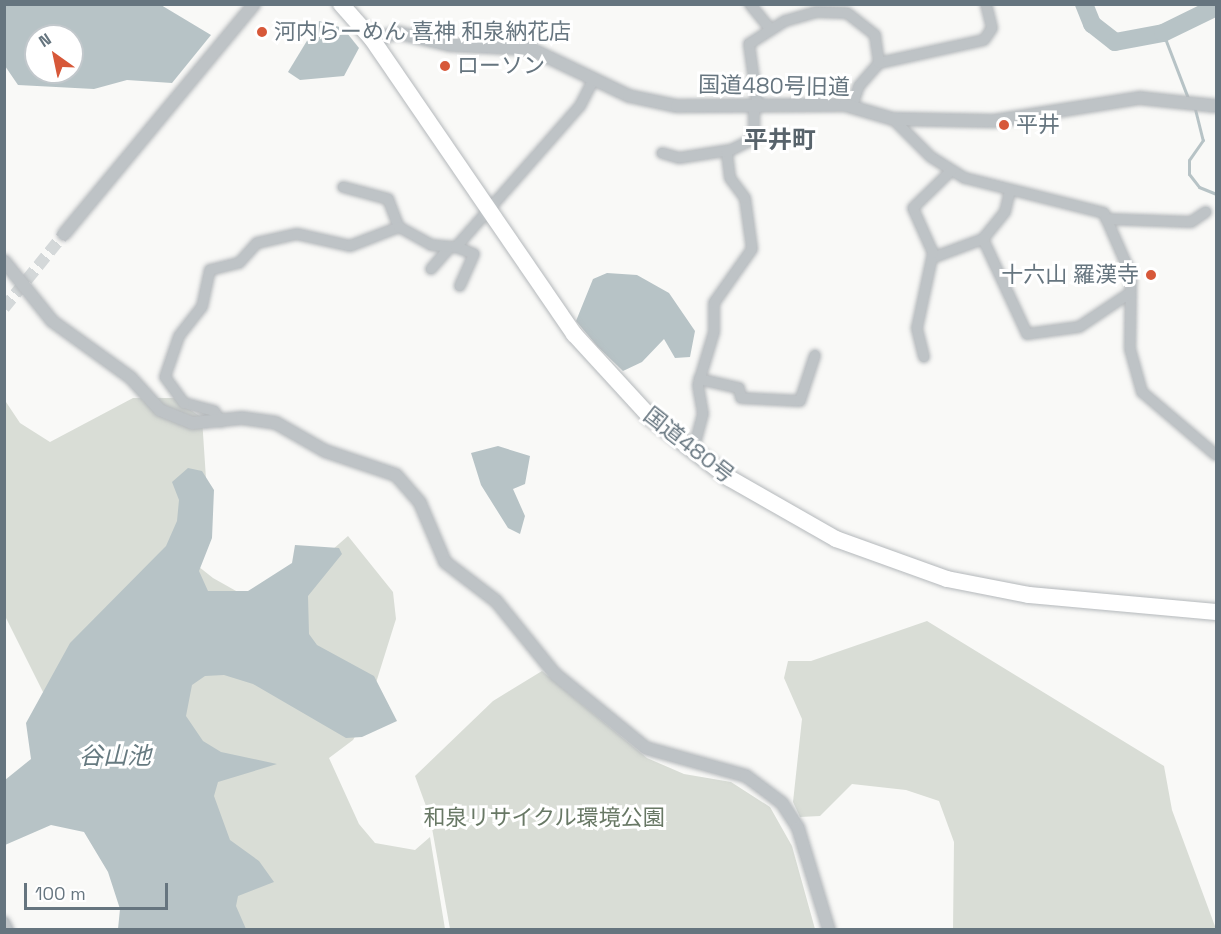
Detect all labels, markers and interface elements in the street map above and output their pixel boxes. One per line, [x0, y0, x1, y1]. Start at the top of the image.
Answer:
place label: 河内らーめん 喜神 和泉納花店 [274, 19, 571, 45]
north arrow [24, 24, 84, 84]
marker: 河内らーめん 喜神 和泉納花店 [255, 25, 269, 39]
text: N [35, 28, 55, 52]
place label: ローソン [457, 53, 545, 79]
marker: ローソン [438, 59, 452, 73]
street label: 国道480号旧道 [698, 71, 850, 101]
place label: 平井 [1016, 112, 1060, 138]
marker: 平井 [997, 118, 1011, 132]
district label: 平井町 [744, 126, 816, 154]
place label: 十六山 羅漢寺 [1001, 262, 1139, 288]
marker: 十六山 羅漢寺 [1144, 268, 1158, 282]
street label: 国道480号 [638, 401, 740, 489]
water label: 谷山池 [79, 742, 151, 770]
park label: 和泉リサイクル環境公園 [423, 805, 665, 831]
scale bar [27, 871, 171, 909]
text: 100 m [35, 882, 86, 905]

